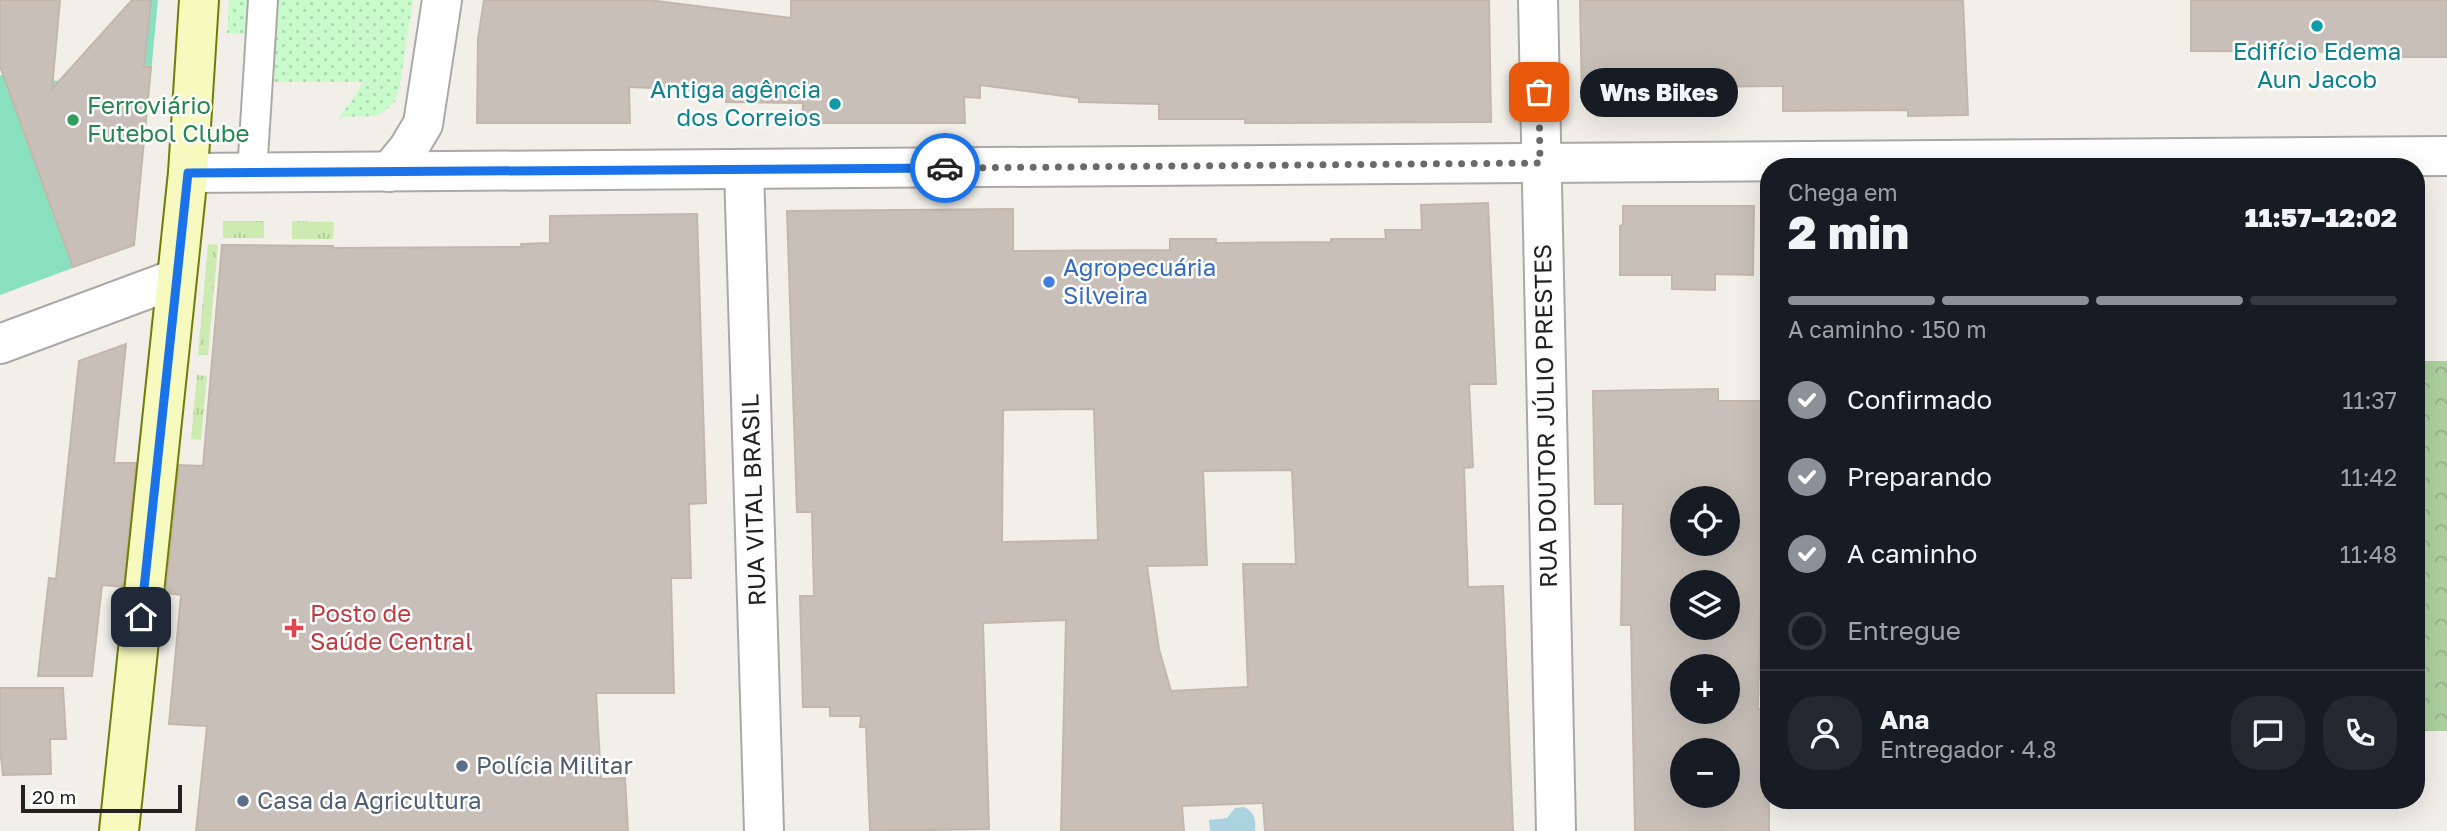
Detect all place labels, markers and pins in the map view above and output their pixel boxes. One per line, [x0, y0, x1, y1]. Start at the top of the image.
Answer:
marker: Edifício Edema Aun Jacob [2309, 18, 2325, 34]
place label: Edifício Edema Aun Jacob [2233, 36, 2401, 93]
pin [1509, 62, 1569, 122]
callout: Wns Bikes [1581, 68, 1738, 116]
place label: Antiga agência dos Correios [650, 74, 821, 131]
place label: Ferroviário Futebol Clube [87, 90, 249, 147]
marker: Antiga agência dos Correios [827, 96, 843, 112]
marker: Ferroviário Futebol Clube [65, 112, 81, 128]
place label: Agropecuária Silveira [1063, 252, 1216, 309]
marker: Agropecuária Silveira [1041, 274, 1057, 290]
pin [111, 587, 171, 647]
place label: Posto de Saúde Central [310, 598, 473, 655]
marker: Posto de Saúde Central [284, 618, 304, 638]
place label: Polícia Militar [476, 750, 633, 779]
marker: Polícia Militar [454, 758, 470, 774]
place label: Casa da Agricultura [257, 785, 481, 814]
marker: Casa da Agricultura [235, 793, 251, 809]

